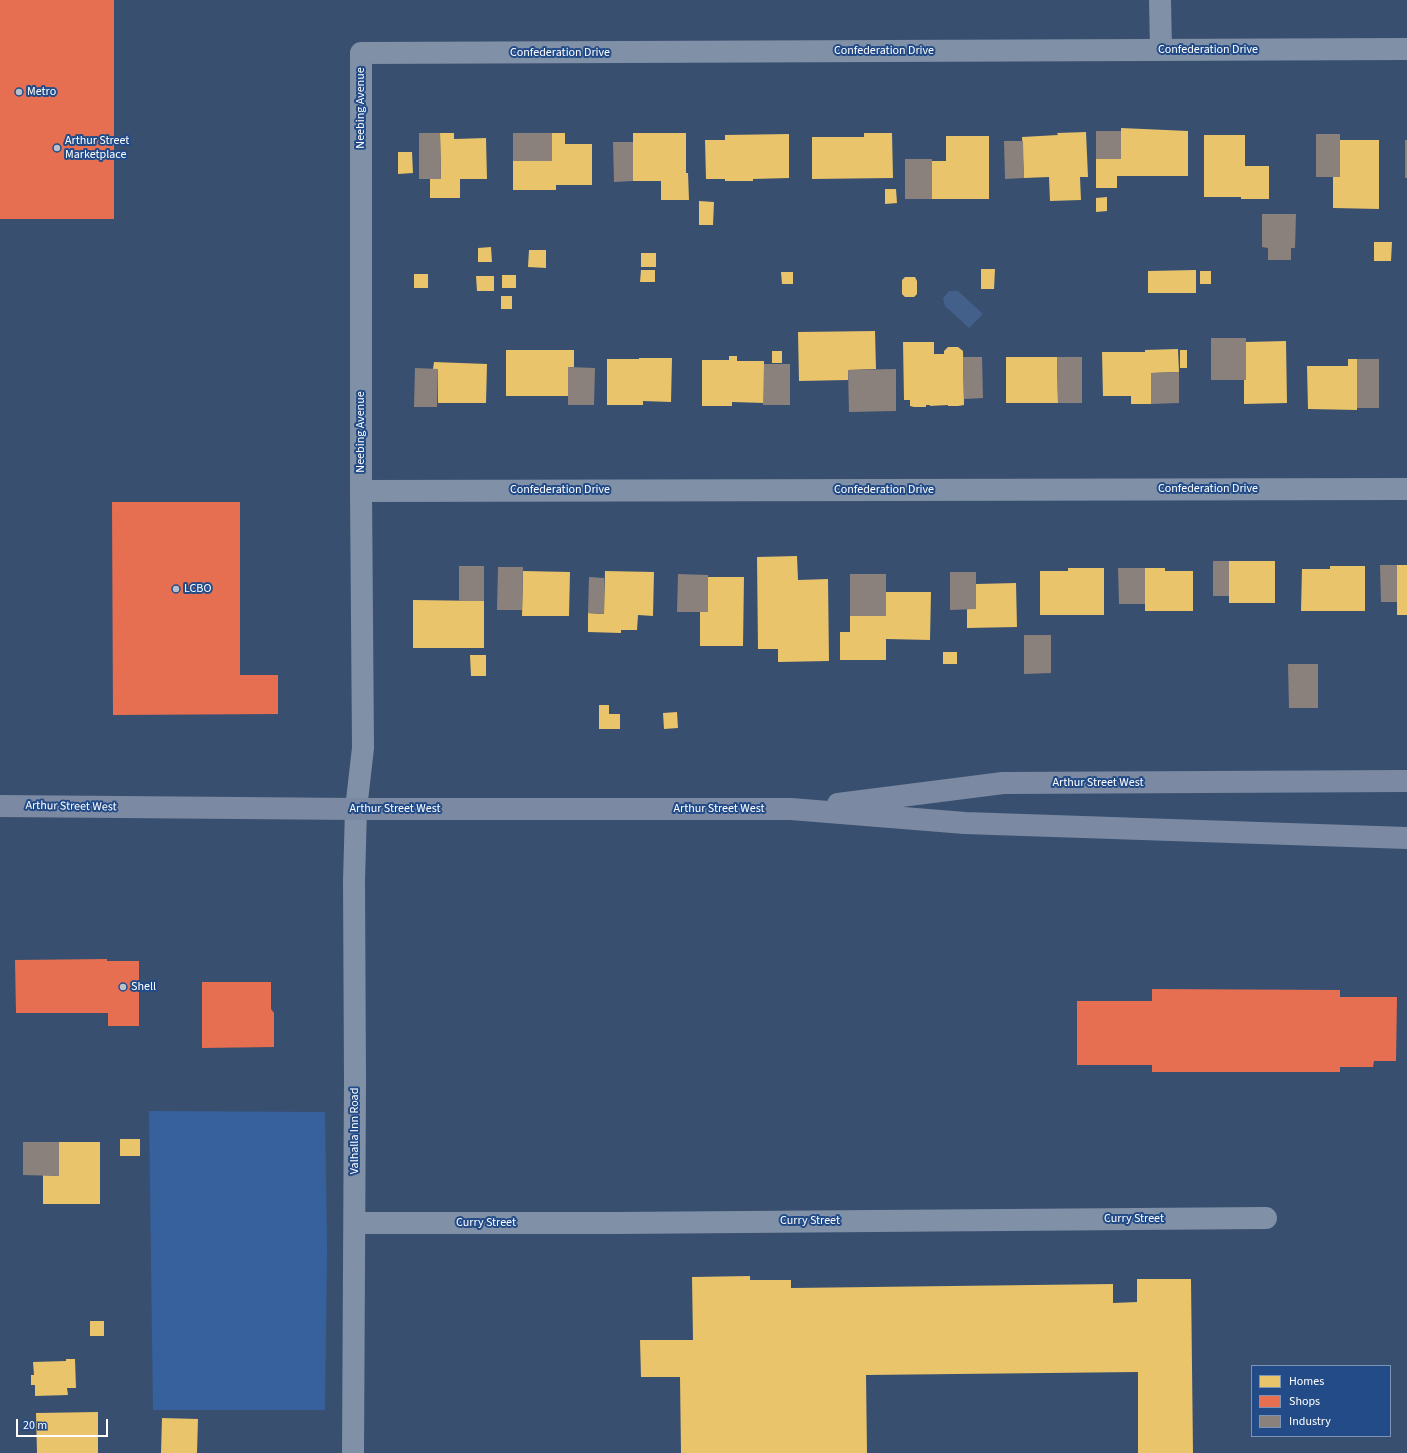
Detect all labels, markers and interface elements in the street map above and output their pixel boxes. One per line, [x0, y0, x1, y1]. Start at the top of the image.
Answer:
street label: Confederation Drive [1158, 43, 1258, 57]
street label: Confederation Drive [834, 44, 934, 58]
street label: Confederation Drive [510, 46, 610, 60]
street label: Neebing Avenue [354, 67, 368, 149]
place label: Metro [27, 85, 56, 99]
marker: Metro [14, 87, 24, 97]
place label: Arthur Street Marketplace [65, 134, 129, 162]
marker: Arthur Street Marketplace [52, 143, 62, 153]
street label: Neebing Avenue [354, 391, 368, 473]
street label: Confederation Drive [1158, 482, 1258, 496]
street label: Confederation Drive [510, 483, 610, 497]
street label: Confederation Drive [834, 483, 934, 497]
place label: LCBO [184, 582, 211, 596]
marker: LCBO [171, 584, 181, 594]
street label: Arthur Street West [1052, 776, 1144, 790]
street label: Arthur Street West [25, 799, 117, 815]
street label: Arthur Street West [349, 802, 441, 816]
street label: Arthur Street West [673, 802, 765, 816]
place label: Shell [131, 980, 156, 994]
marker: Shell [118, 982, 128, 992]
street label: Valhalla Inn Road [348, 1088, 362, 1174]
street label: Curry Street [1104, 1212, 1164, 1226]
street label: Curry Street [780, 1214, 840, 1228]
street label: Curry Street [456, 1216, 516, 1230]
legend [1251, 1365, 1391, 1437]
text: Homes [1289, 1373, 1324, 1390]
text: Shops [1289, 1393, 1320, 1410]
scale bar [18, 1411, 110, 1437]
text: Industry [1289, 1413, 1331, 1430]
text: 20 m [23, 1417, 47, 1434]

